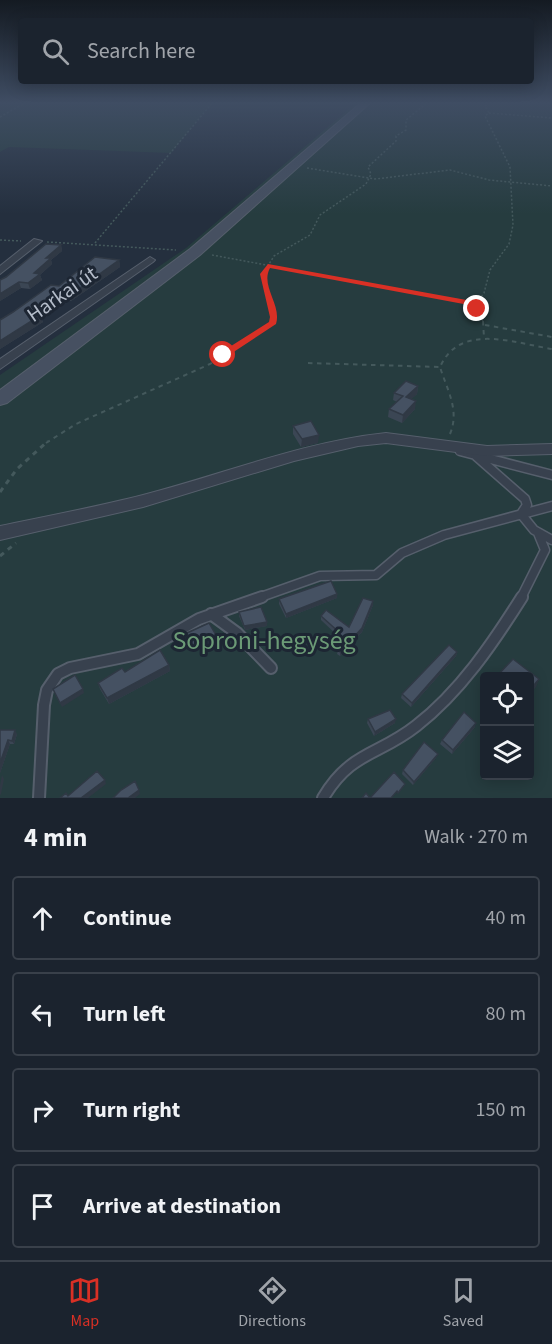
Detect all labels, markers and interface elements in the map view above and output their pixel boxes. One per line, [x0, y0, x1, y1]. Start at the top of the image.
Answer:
search box [18, 18, 534, 84]
icon: search [39, 35, 72, 68]
text: Search here [87, 35, 195, 67]
street label: Harkai út [21, 259, 103, 329]
route end [463, 295, 489, 321]
route start [209, 341, 235, 367]
park label: Soproni-hegység [172, 622, 356, 659]
map controls [480, 672, 534, 780]
button: locate [480, 672, 534, 726]
button: layers [480, 726, 534, 780]
text: 4 min [24, 819, 87, 856]
text: Walk · 270 m [424, 823, 528, 851]
icon: ahead [26, 902, 59, 935]
text: Continue [83, 902, 172, 934]
text: 40 m [486, 904, 526, 932]
icon: left [26, 998, 59, 1031]
text: Turn left [83, 998, 165, 1030]
text: 80 m [486, 1000, 526, 1028]
icon: right [26, 1094, 59, 1127]
text: Turn right [83, 1094, 180, 1126]
text: 150 m [476, 1096, 526, 1124]
icon: arrive [26, 1190, 59, 1223]
text: Arrive at destination [83, 1190, 281, 1222]
tab: Map [68, 1274, 101, 1332]
tab: Directions [238, 1274, 306, 1332]
tab: Saved [443, 1274, 484, 1332]

